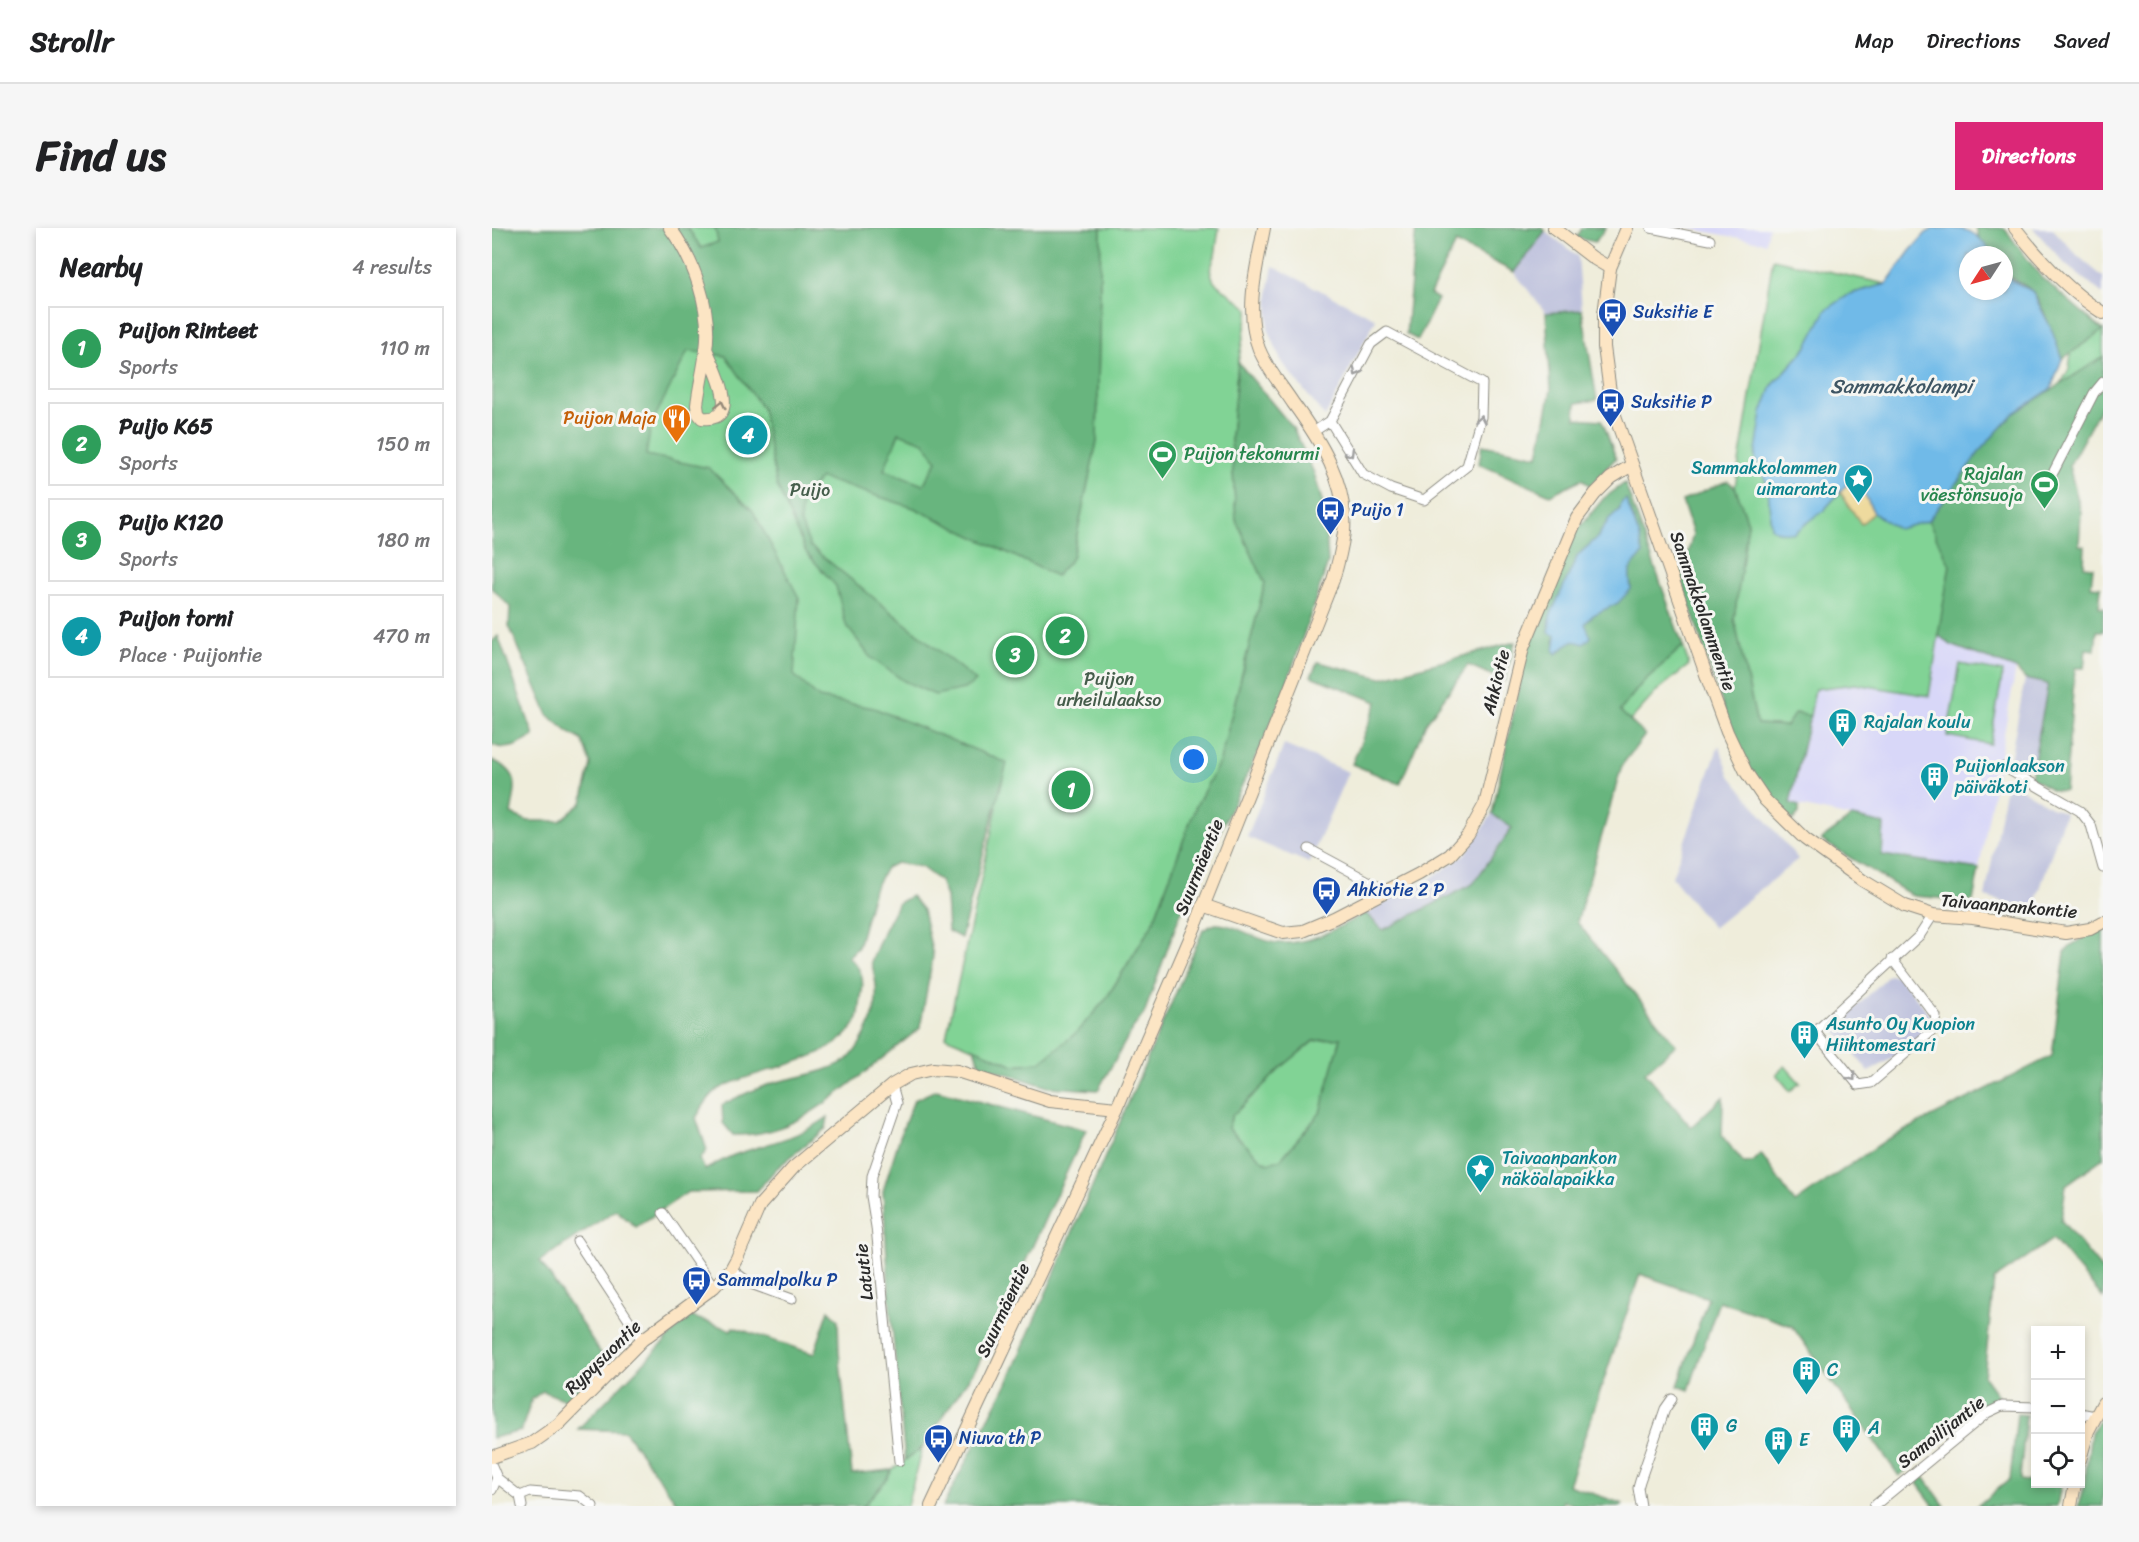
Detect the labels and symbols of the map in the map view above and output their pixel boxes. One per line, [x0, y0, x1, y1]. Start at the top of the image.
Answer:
north arrow [1959, 246, 2013, 300]
bus stop icon: Suksitie E [1596, 296, 1628, 338]
place label: Suksitie E [1633, 296, 1714, 328]
one-way arrow [1352, 365, 1364, 376]
water label: Sammakkolampi [1830, 369, 1976, 404]
bus stop icon: Suksitie P [1594, 386, 1626, 428]
place label: Suksitie P [1631, 386, 1712, 418]
one-way arrow [714, 400, 727, 410]
place label: Puijon Maja [563, 402, 657, 434]
restaurant icon: Puijon Maja [661, 402, 693, 444]
pin: 4 [728, 412, 768, 458]
one-way arrow [1473, 414, 1485, 423]
sports icon: Puijon tekonurmi [1147, 438, 1179, 480]
place label: Puijon tekonurmi [1184, 438, 1320, 470]
one-way arrow [1343, 447, 1355, 457]
place label: Sammakkolammen uimaranta [1691, 452, 1838, 505]
place label: Rajalan väestönsuoja [1921, 458, 2023, 511]
place icon: Sammakkolammen uimaranta [1842, 462, 1874, 504]
sports icon: Rajalan väestönsuoja [2028, 468, 2060, 510]
park label: Puijo [790, 474, 830, 506]
bus stop icon: Puijo 1 [1314, 494, 1346, 536]
place label: Puijo 1 [1351, 494, 1404, 526]
street label: Sammakkolammentie [1661, 527, 1745, 695]
pin: 2 [1046, 614, 1084, 658]
pin: 3 [996, 632, 1034, 678]
street label: Ahkiotie [1472, 646, 1520, 719]
park label: Puijon urheilulaakso [1057, 663, 1161, 716]
building icon: Rajalan koulu [1827, 706, 1859, 748]
place label: Rajalan koulu [1864, 706, 1971, 738]
your location [1179, 745, 1208, 774]
place label: Puijonlaakson päiväkoti [1954, 750, 2065, 803]
building icon: Puijonlaakson päiväkoti [1918, 760, 1950, 802]
pin: 1 [1052, 768, 1090, 812]
street label: Suurmäentie [1165, 814, 1233, 920]
bus stop icon: Ahkiotie 2 P [1310, 874, 1342, 916]
place label: Ahkiotie 2 P [1346, 874, 1444, 906]
street label: Taivaanpankontie [1939, 884, 2079, 928]
place label: Asunto Oy Kuopion Hiihtomestari [1825, 1008, 1975, 1061]
building icon: Asunto Oy Kuopion Hiihtomestari [1789, 1018, 1821, 1060]
one-way arrow [1844, 1070, 1855, 1081]
place label: Taivaanpankon näköalapaikka [1502, 1142, 1617, 1195]
place icon: Taivaanpankon näköalapaikka [1465, 1152, 1497, 1194]
street label: Latutie [845, 1242, 883, 1302]
street label: Suurmäentie [967, 1257, 1039, 1363]
bus stop icon: Sammalpolku P [680, 1264, 712, 1306]
place label: Sammalpolku P [717, 1264, 838, 1296]
street label: Rypysuontie [557, 1312, 649, 1402]
building icon: C [1790, 1354, 1822, 1396]
place label: C [1827, 1354, 1839, 1386]
street label: Samoilijantie [1890, 1387, 1992, 1477]
building icon: G [1689, 1410, 1721, 1452]
place label: G [1726, 1410, 1738, 1442]
building icon: A [1831, 1412, 1863, 1454]
place label: A [1867, 1412, 1880, 1444]
bus stop icon: Niuva th P [922, 1422, 954, 1464]
place label: Niuva th P [959, 1422, 1041, 1454]
building icon: E [1762, 1424, 1794, 1466]
place label: E [1799, 1424, 1810, 1456]

